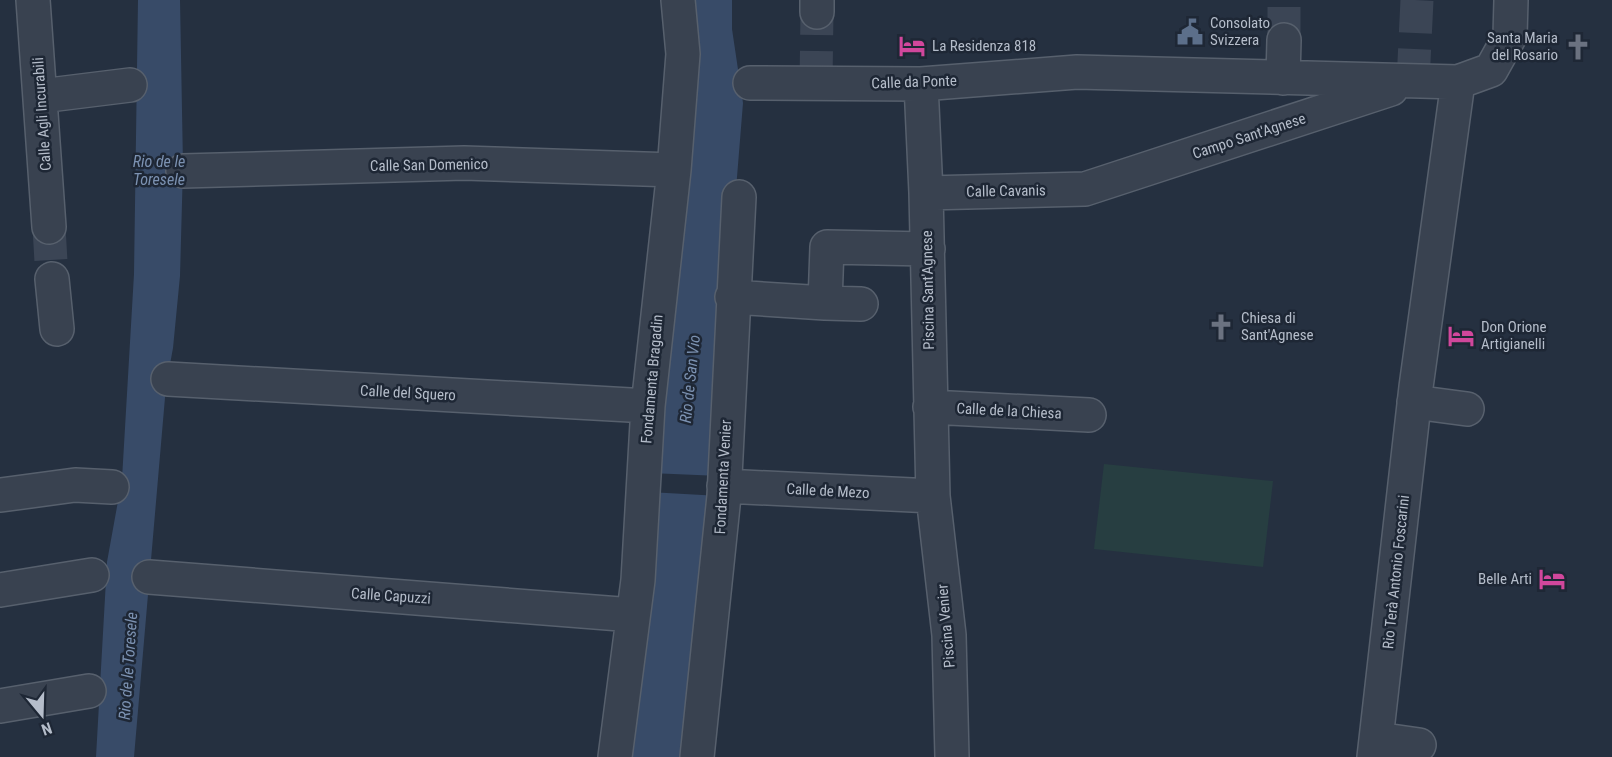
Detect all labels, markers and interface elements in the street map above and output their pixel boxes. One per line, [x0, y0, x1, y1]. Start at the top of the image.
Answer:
place label: Consolato Svizzera [1210, 14, 1270, 49]
public building icon: Consolato Svizzera [1175, 17, 1205, 47]
place label: Santa Maria del Rosario [1487, 29, 1558, 64]
hotel icon: La Residenza 818 [897, 31, 927, 61]
church icon: Santa Maria del Rosario [1563, 32, 1593, 62]
place label: La Residenza 818 [932, 37, 1036, 55]
street label: Calle Agli Incurabili [29, 57, 55, 171]
street label: Calle da Ponte [871, 72, 957, 92]
street label: Campo Sant'Agnese [1190, 109, 1308, 163]
water label: Rio de le Toresele [133, 152, 185, 189]
street label: Calle San Domenico [370, 155, 488, 175]
street label: Calle Cavanis [966, 181, 1046, 201]
street label: Piscina Sant'Agnese [918, 230, 938, 350]
place label: Chiesa di Sant'Agnese [1241, 309, 1314, 344]
church icon: Chiesa di Sant'Agnese [1206, 312, 1236, 342]
street label: Fondamenta Bragadin [637, 314, 667, 444]
place label: Don Orione Artigianelli [1481, 318, 1547, 353]
hotel icon: Don Orione Artigianelli [1446, 321, 1476, 351]
water label: Rio de San Vio [676, 334, 704, 424]
street label: Calle del Squero [360, 382, 456, 404]
street label: Calle de la Chiesa [956, 399, 1062, 423]
street label: Fondamenta Venier [711, 419, 735, 535]
street label: Calle de Mezo [786, 480, 870, 502]
street label: Rio Terà Antonio Foscarini [1379, 494, 1413, 650]
hotel icon: Belle Arti [1537, 564, 1567, 594]
place label: Belle Arti [1478, 570, 1532, 588]
street label: Piscina Venier [933, 583, 959, 669]
street label: Calle Capuzzi [350, 584, 432, 608]
water label: Rio de le Toresele [115, 611, 141, 721]
north arrow [12, 685, 72, 745]
text: N [39, 718, 54, 739]

